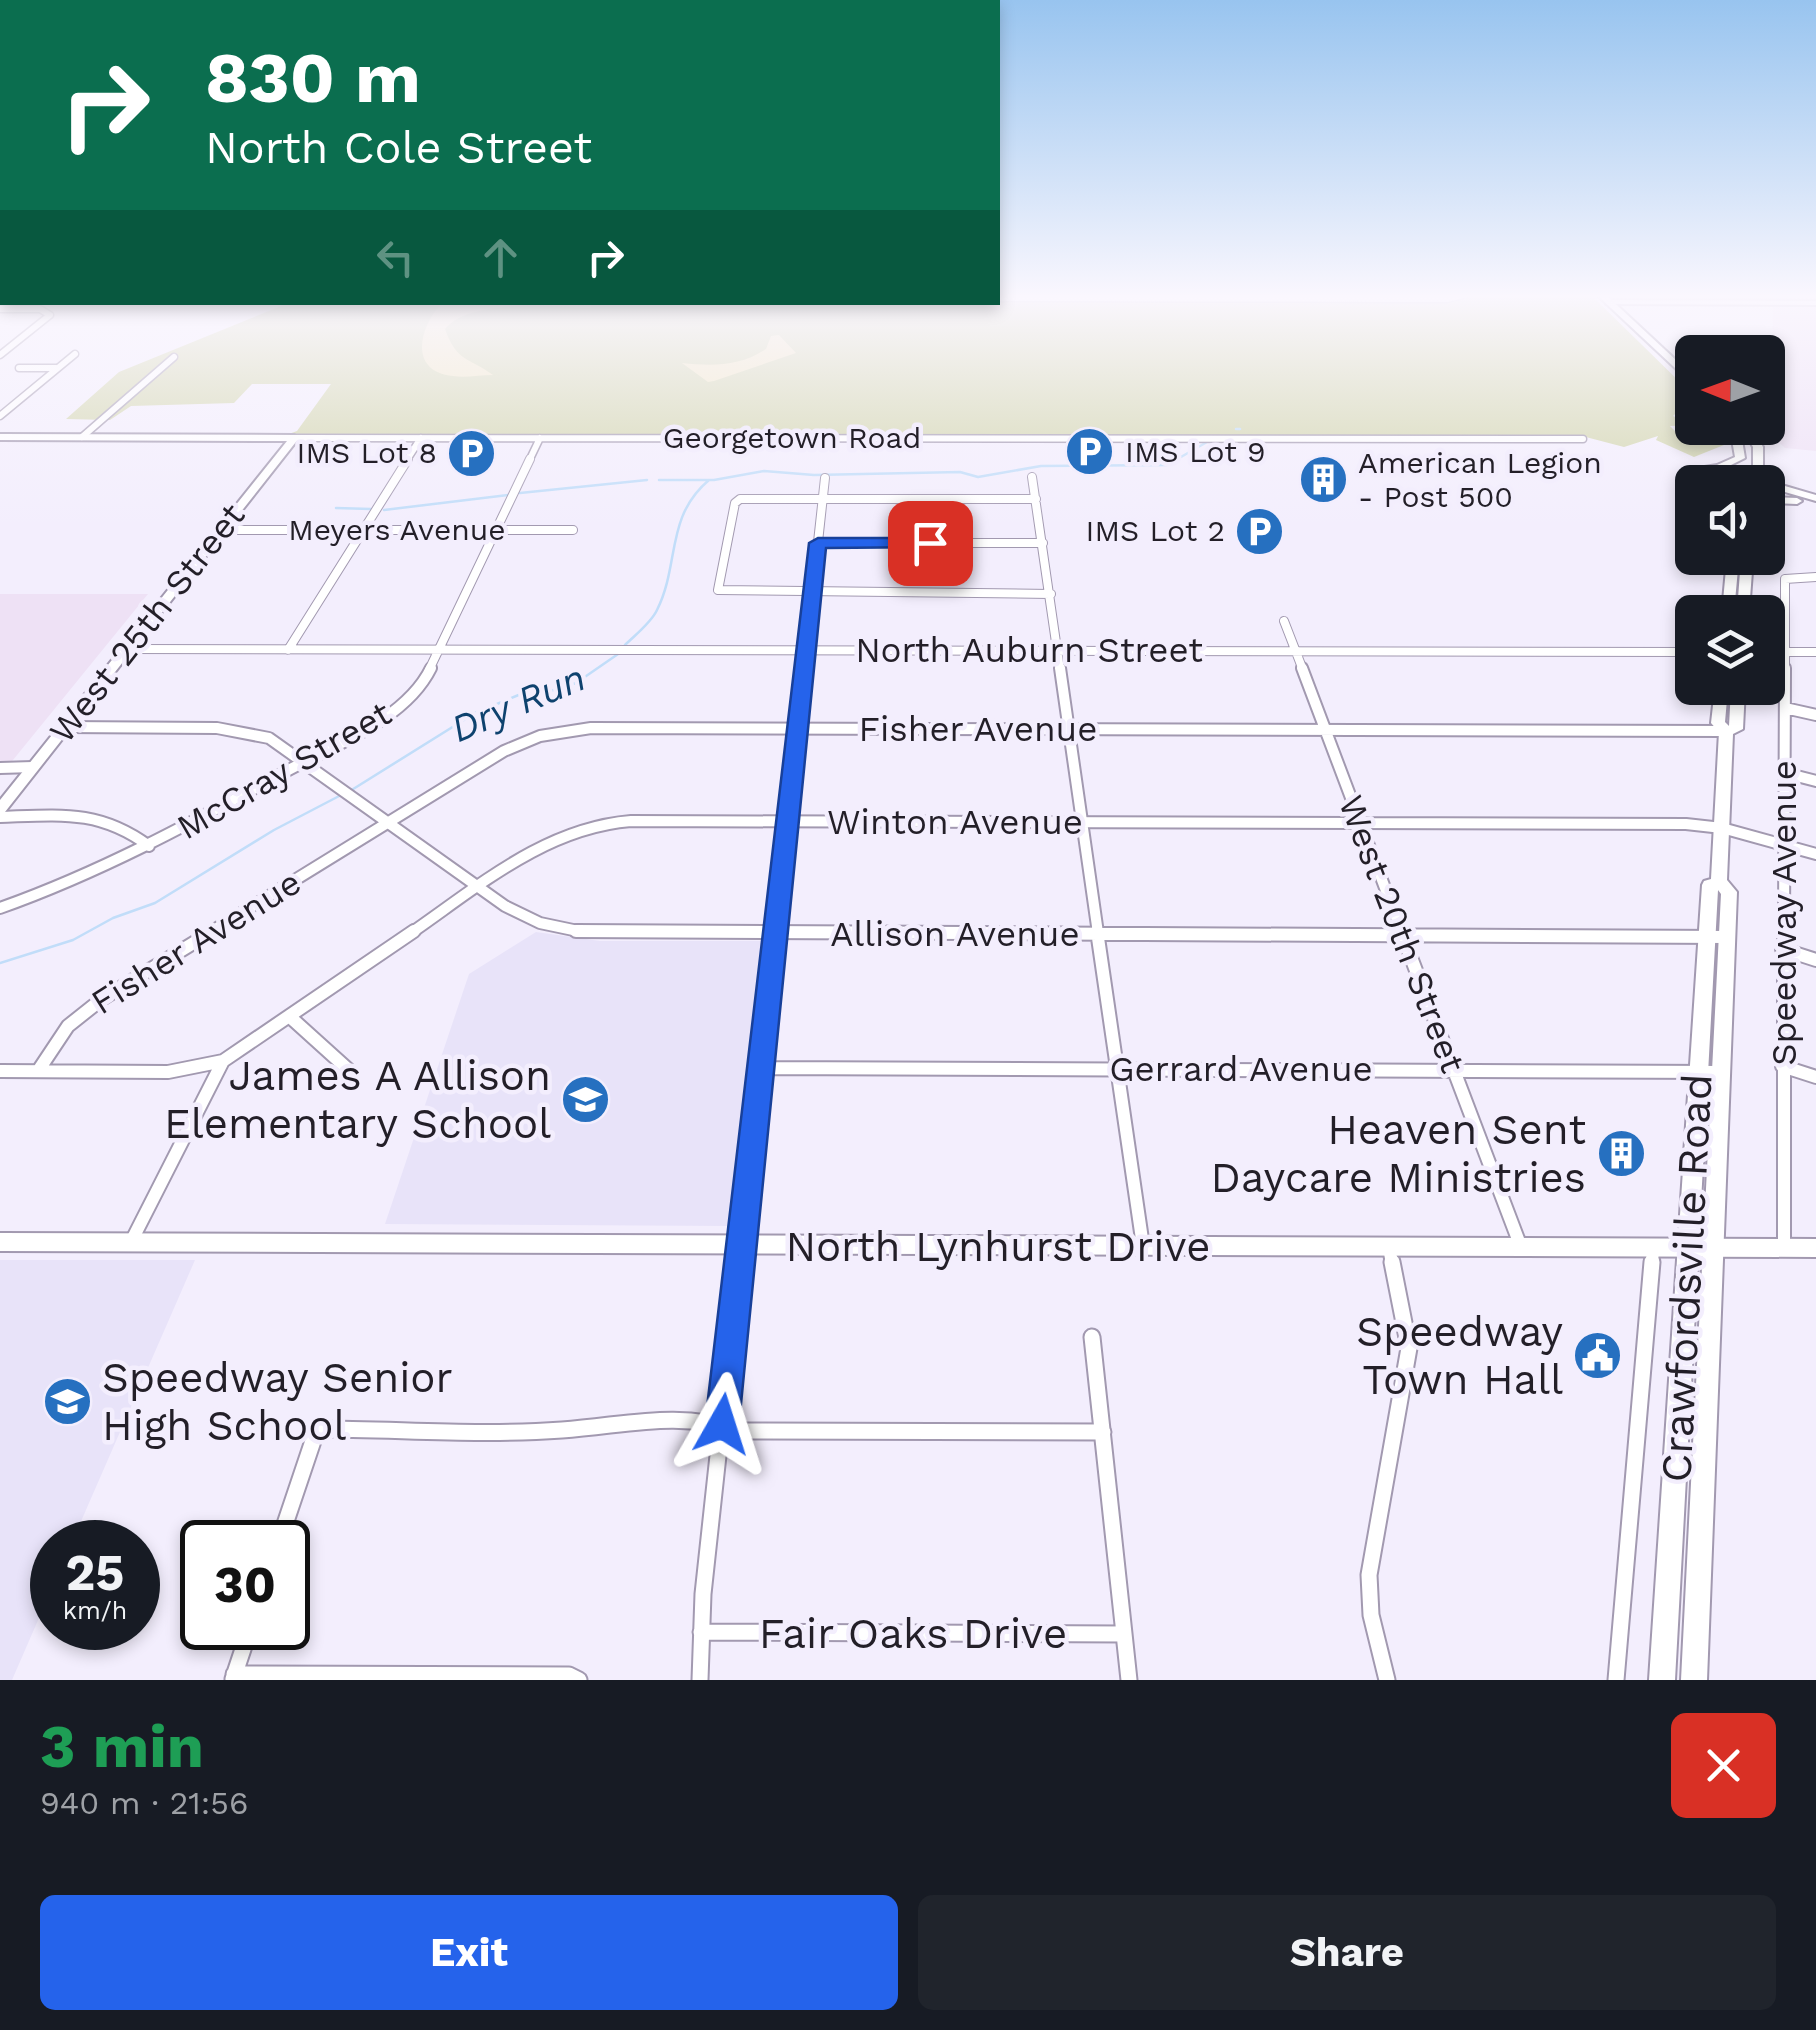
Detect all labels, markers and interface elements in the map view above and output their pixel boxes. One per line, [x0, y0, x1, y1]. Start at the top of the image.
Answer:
text: 830 m [205, 37, 421, 119]
icon: right [40, 40, 170, 170]
text: North Cole Street [205, 121, 592, 174]
icon: left [368, 230, 423, 285]
icon: ahead [473, 230, 528, 285]
icon: right [578, 230, 633, 285]
north arrow [1675, 335, 1785, 445]
map controls [1675, 335, 1785, 705]
street label: Georgetown Road [663, 420, 921, 455]
parking icon: IMS Lot 9 [1064, 426, 1116, 478]
parking icon: IMS Lot 8 [446, 427, 498, 479]
place label: IMS Lot 9 [1125, 434, 1266, 469]
place label: IMS Lot 8 [297, 435, 437, 470]
place label: American Legion - Post 500 [1358, 445, 1602, 514]
building icon: American Legion - Post 500 [1297, 454, 1349, 506]
button: sound [1675, 465, 1785, 575]
street label: West 25th Street [41, 495, 254, 751]
pin [888, 501, 973, 586]
parking icon: IMS Lot 2 [1234, 505, 1286, 557]
street label: Meyers Avenue [288, 512, 506, 547]
place label: IMS Lot 2 [1086, 513, 1225, 548]
icon: arrive [903, 516, 958, 571]
button: layers [1675, 595, 1785, 705]
street label: North Auburn Street [855, 629, 1203, 671]
water label: Dry Run [444, 655, 592, 751]
street label: McCray Street [170, 692, 399, 848]
street label: Fisher Avenue [859, 708, 1097, 750]
street label: Speedway Avenue [1763, 760, 1805, 1066]
street label: West 20th Street [1330, 789, 1474, 1079]
street label: Winton Avenue [827, 801, 1083, 843]
street label: Fisher Avenue [84, 861, 308, 1023]
street label: Allison Avenue [830, 913, 1080, 955]
street label: Gerrard Avenue [1109, 1048, 1373, 1090]
place label: James A Allison Elementary School [164, 1051, 551, 1148]
street label: Crawfordsville Road [1651, 1072, 1722, 1484]
school or university icon: James A Allison Elementary School [560, 1073, 612, 1125]
place label: Heaven Sent Daycare Ministries [1211, 1105, 1586, 1202]
building icon: Heaven Sent Daycare Ministries [1595, 1127, 1647, 1179]
street label: North Lynhurst Drive [785, 1222, 1211, 1271]
place label: Speedway Town Hall [1356, 1307, 1563, 1404]
public building icon: Speedway Town Hall [1572, 1329, 1624, 1381]
place label: Speedway Senior High School [102, 1353, 453, 1450]
position arrow [670, 1372, 774, 1476]
school or university icon: Speedway Senior High School [41, 1375, 93, 1427]
speed limit sign: 30 [180, 1520, 310, 1650]
text: 25 [66, 1543, 124, 1602]
text: km/h [63, 1596, 127, 1625]
street label: Fair Oaks Drive [759, 1609, 1067, 1658]
text: 3 min [40, 1711, 204, 1782]
button: close [1671, 1713, 1776, 1818]
text: 940 m · 21:56 [40, 1784, 248, 1822]
button: Exit [40, 1895, 898, 2010]
button: Share [918, 1895, 1776, 2010]

